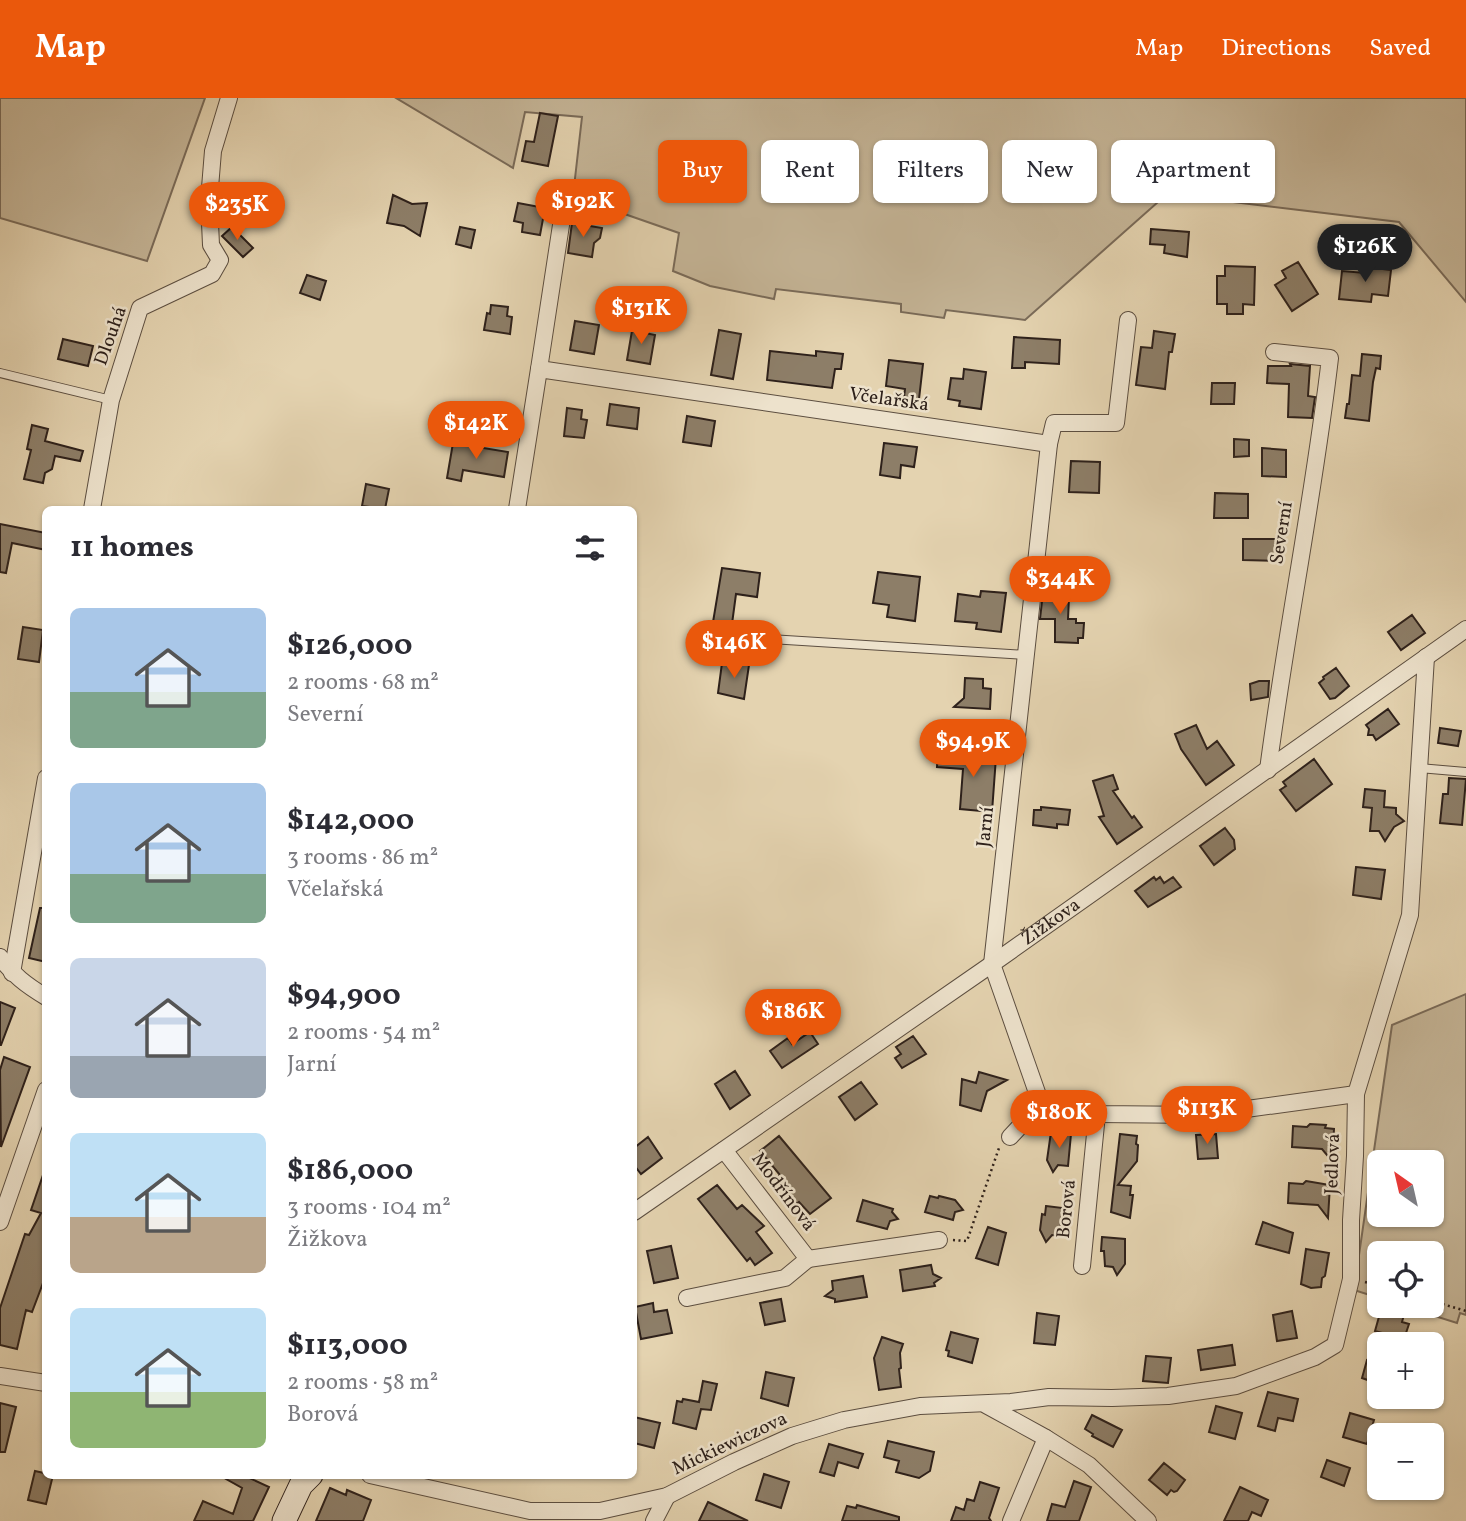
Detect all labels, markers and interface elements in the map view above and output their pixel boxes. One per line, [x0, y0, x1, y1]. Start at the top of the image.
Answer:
text: Map [35, 26, 106, 72]
text: Map [1135, 32, 1183, 66]
text: Directions [1221, 32, 1331, 66]
text: Saved [1369, 32, 1431, 66]
chip: Buy [658, 140, 747, 203]
chip: Rent [761, 140, 859, 203]
chip: Filters [873, 140, 988, 203]
chip: New [1002, 140, 1097, 203]
chip: Apartment [1111, 140, 1275, 203]
pin: $192K [534, 180, 632, 239]
pin: $235K [188, 183, 286, 242]
text: $192K [551, 186, 615, 218]
text: $235K [205, 189, 269, 221]
pin: $126K [1316, 225, 1414, 284]
text: $126K [1333, 231, 1397, 263]
pin: $131K [592, 286, 690, 346]
text: $131K [611, 293, 671, 325]
street label: Dlouhá [88, 303, 134, 369]
street label: Včelařská [847, 382, 931, 418]
pin: $142K [427, 402, 525, 461]
text: $142K [444, 408, 508, 440]
street label: Severní [1264, 499, 1300, 566]
text: 11 homes [70, 527, 194, 569]
icon: filters [571, 529, 609, 567]
pin: $344K [1011, 556, 1109, 616]
text: $344K [1025, 563, 1095, 595]
pin: $146K [685, 620, 783, 680]
text: $126,000 [287, 625, 413, 667]
text: $146K [701, 627, 767, 659]
icon: home [126, 636, 210, 720]
text: 2 rooms · 68 m² [287, 667, 439, 699]
text: Severní [287, 699, 363, 731]
pin: $94.9K [916, 720, 1030, 779]
text: $94.9K [936, 726, 1010, 758]
text: $142,000 [287, 800, 414, 842]
street label: Jarní [971, 805, 1001, 849]
icon: home [126, 811, 210, 895]
text: 3 rooms · 86 m² [287, 842, 438, 874]
text: Včelařská [287, 874, 384, 906]
street label: Žižkova [1016, 892, 1086, 952]
text: $94,900 [287, 975, 401, 1017]
icon: home [126, 986, 210, 1070]
pin: $186K [744, 990, 842, 1049]
text: $186K [761, 996, 825, 1028]
text: 2 rooms · 54 m² [287, 1017, 440, 1049]
text: Jarní [287, 1049, 336, 1081]
pin: $113K [1158, 1086, 1256, 1146]
pin: $180K [1010, 1090, 1108, 1150]
text: $113K [1177, 1093, 1237, 1125]
text: $180K [1026, 1097, 1092, 1129]
street label: Jedlová [1319, 1133, 1347, 1195]
street label: Modřínová [745, 1147, 821, 1237]
text: $186,000 [287, 1150, 413, 1192]
north arrow [1367, 1150, 1444, 1227]
map controls [1367, 1150, 1444, 1500]
icon: home [126, 1161, 210, 1245]
street label: Borová [1051, 1178, 1083, 1240]
text: 3 rooms · 104 m² [287, 1192, 451, 1224]
text: Žižkova [287, 1224, 368, 1256]
button: locate [1367, 1241, 1444, 1318]
text: $113,000 [287, 1325, 408, 1367]
button: + [1367, 1332, 1444, 1409]
icon: home [126, 1336, 210, 1420]
text: 2 rooms · 58 m² [287, 1367, 438, 1399]
text: Borová [287, 1399, 359, 1431]
street label: Mickiewiczova [668, 1406, 792, 1482]
button: − [1367, 1423, 1444, 1500]

